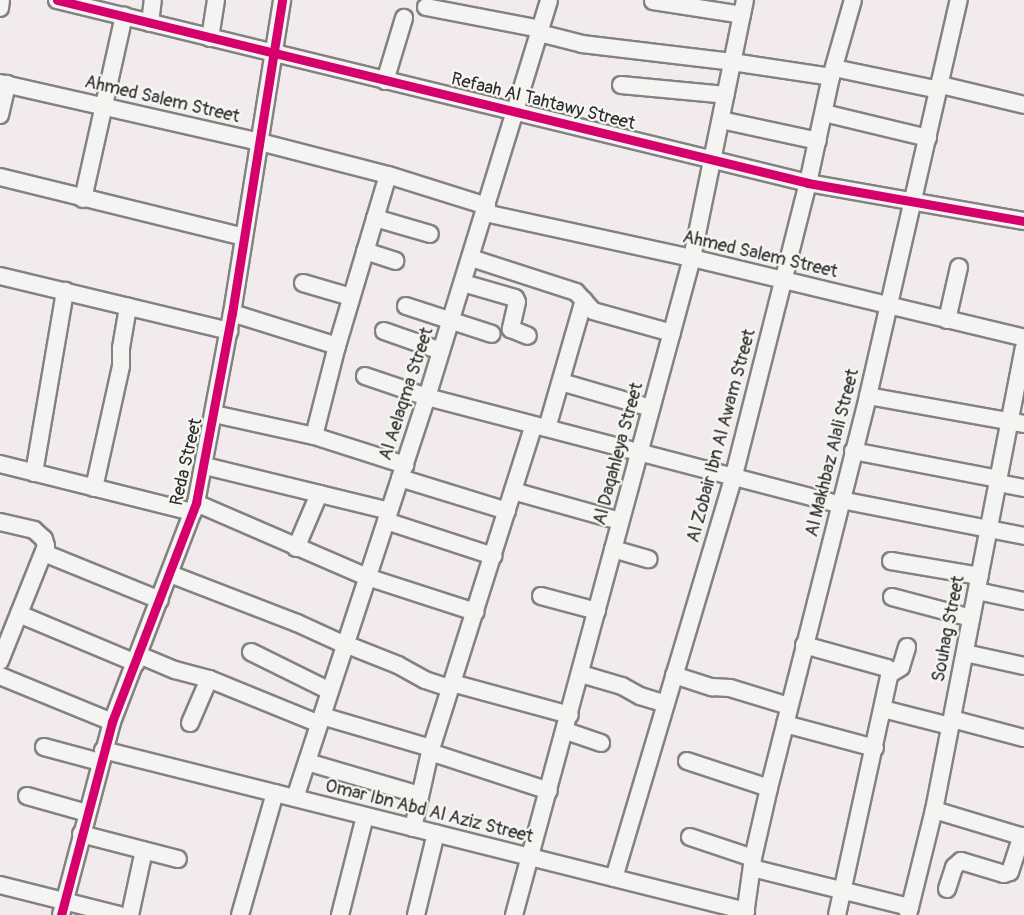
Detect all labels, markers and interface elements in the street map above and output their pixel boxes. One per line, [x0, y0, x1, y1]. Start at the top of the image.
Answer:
street label: Refaah Al Tahtawy Street [449, 69, 637, 135]
street label: Ahmed Salem Street [82, 72, 242, 128]
street label: Ahmed Salem Street [680, 227, 840, 283]
street label: Al Aelaqma Street [375, 325, 439, 463]
street label: Al Zobair Ibn Al Awam Street [683, 327, 761, 545]
street label: Al Makhbaz Alali Street [802, 367, 864, 539]
street label: Al Daqahleya Street [590, 380, 648, 528]
street label: Reda Street [166, 416, 208, 508]
street label: Souhag Street [928, 574, 970, 684]
street label: Omar Ibn Abd Al Aziz Street [323, 776, 535, 848]

